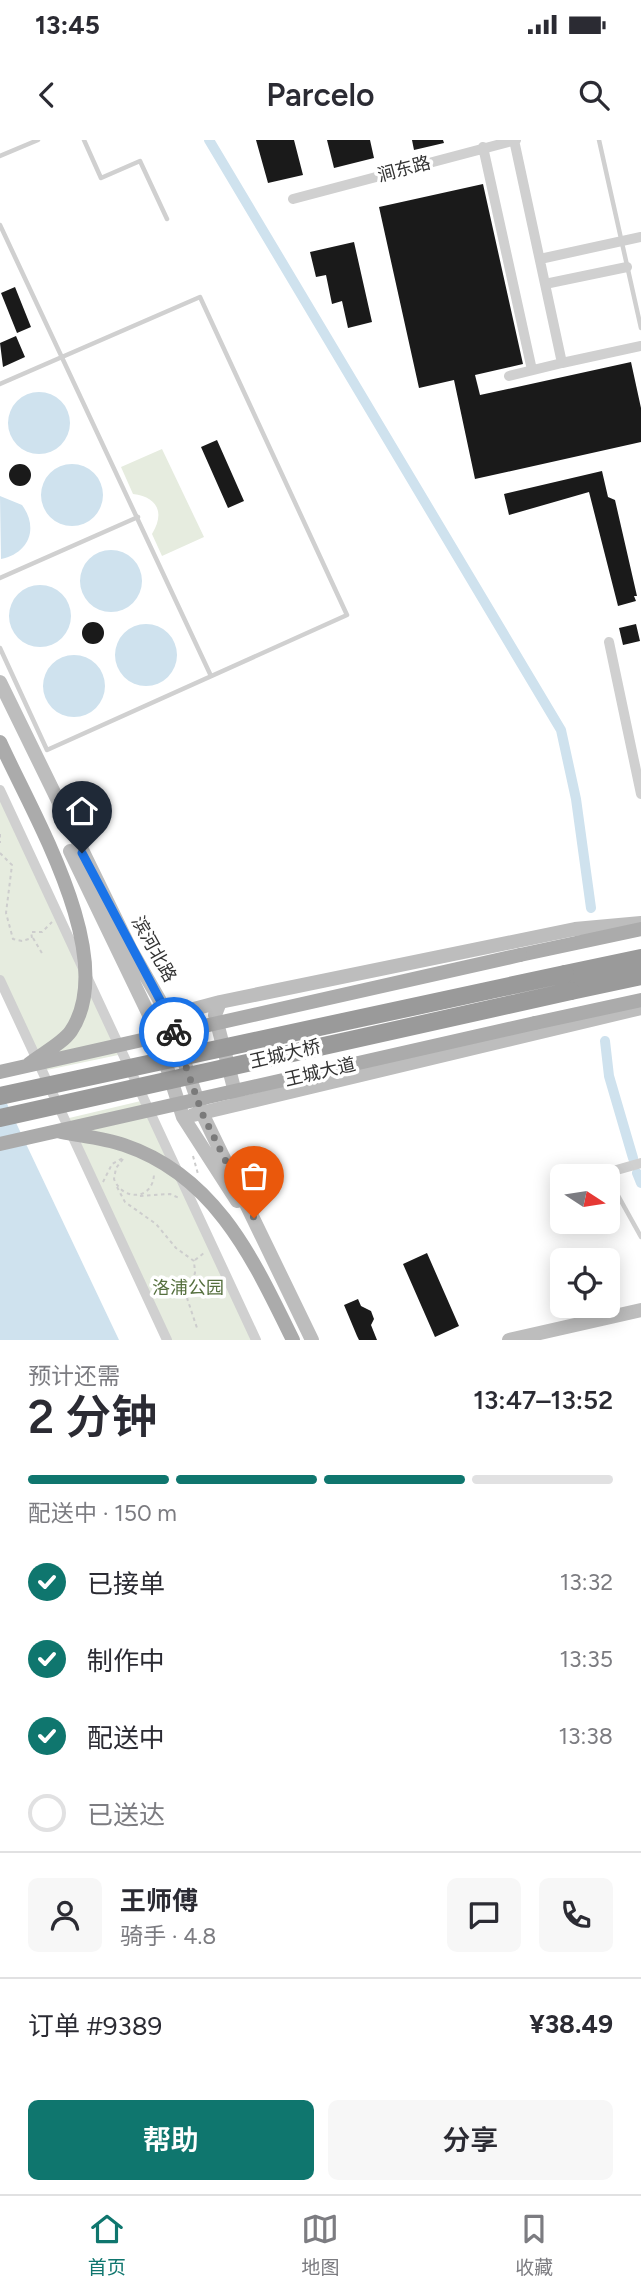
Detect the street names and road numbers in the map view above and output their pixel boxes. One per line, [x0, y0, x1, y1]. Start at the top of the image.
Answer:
street label: 涧东路 [375, 151, 433, 187]
street label: 滨河北路 [127, 912, 181, 986]
street label: 王城大桥 [247, 1035, 323, 1073]
street label: 王城大道 [282, 1053, 358, 1091]

